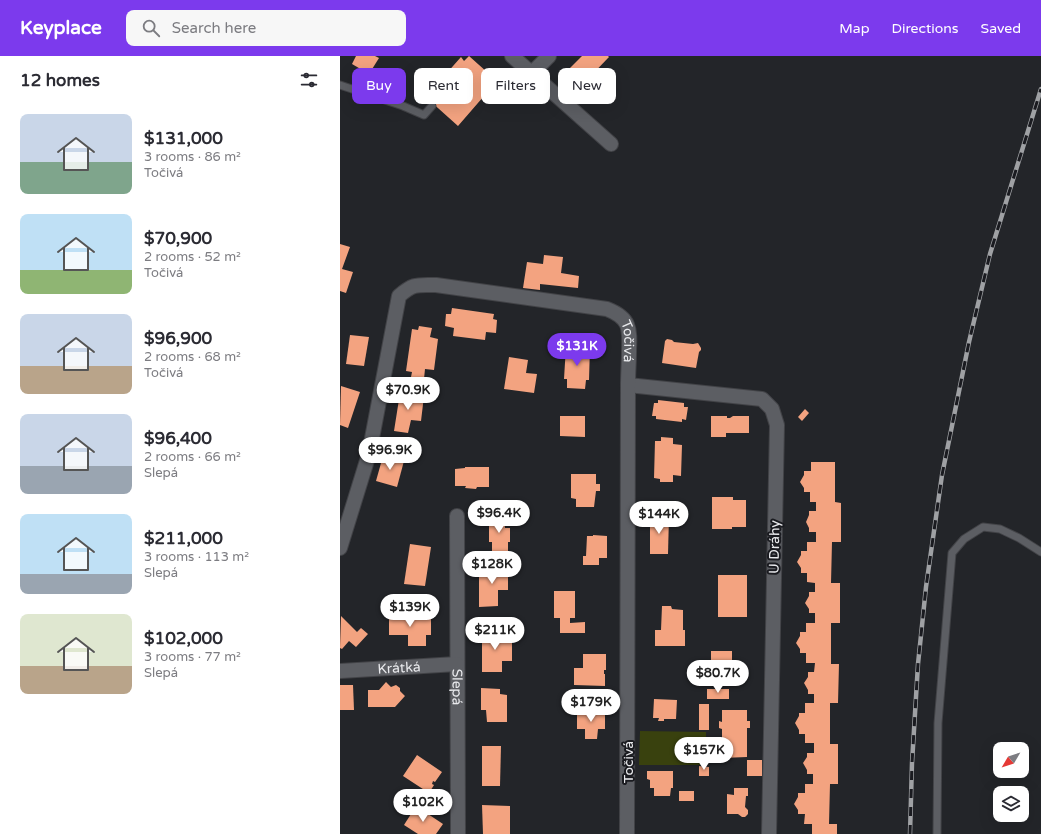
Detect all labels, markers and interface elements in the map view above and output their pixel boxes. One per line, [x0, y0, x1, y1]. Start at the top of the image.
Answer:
search box [126, 10, 406, 46]
text: Keyplace [20, 17, 102, 39]
icon: search [140, 17, 162, 39]
text: Search here [172, 19, 256, 37]
text: Map [839, 20, 870, 37]
text: Directions [892, 20, 959, 37]
text: Saved [981, 20, 1021, 37]
chip: Buy [352, 68, 406, 104]
chip: Rent [414, 68, 473, 104]
chip: Filters [481, 68, 550, 104]
chip: New [558, 68, 616, 104]
icon: filters [298, 69, 320, 91]
text: 12 homes [20, 70, 100, 91]
text: $131,000 [144, 128, 223, 149]
icon: home [52, 130, 100, 178]
text: 3 rooms · 86 m² [144, 149, 241, 165]
text: Točivá [144, 165, 183, 181]
text: $70,900 [144, 228, 212, 249]
icon: home [52, 230, 100, 278]
text: 2 rooms · 52 m² [144, 249, 241, 265]
text: Točivá [144, 265, 183, 281]
street label: Točivá [617, 318, 637, 363]
text: $96,900 [144, 328, 212, 349]
icon: home [52, 330, 100, 378]
pin: $131K [549, 333, 605, 367]
text: $131K [556, 338, 598, 354]
text: 2 rooms · 68 m² [144, 349, 241, 365]
text: Točivá [144, 365, 183, 381]
pin: $70.9K [375, 377, 441, 411]
text: $70.9K [386, 382, 430, 398]
text: $96,400 [144, 428, 212, 449]
icon: home [52, 430, 100, 478]
pin: $96.9K [357, 437, 423, 471]
text: $96.9K [368, 442, 412, 458]
text: 2 rooms · 66 m² [144, 449, 241, 465]
text: Slepá [144, 465, 178, 481]
pin: $96.4K [466, 500, 532, 534]
pin: $144K [631, 501, 687, 535]
text: $96.4K [477, 505, 521, 521]
text: $144K [638, 506, 680, 522]
street label: U Dráhy [766, 519, 783, 574]
text: $211,000 [144, 528, 223, 549]
icon: home [52, 530, 100, 578]
text: 3 rooms · 113 m² [144, 549, 249, 565]
pin: $128K [464, 551, 520, 585]
text: $128K [471, 556, 513, 572]
text: Slepá [144, 565, 178, 581]
pin: $139K [382, 594, 438, 628]
text: $139K [389, 599, 431, 615]
pin: $211K [467, 617, 523, 651]
text: $211K [474, 622, 516, 638]
text: $102,000 [144, 628, 223, 649]
icon: home [52, 630, 100, 678]
text: 3 rooms · 77 m² [144, 649, 241, 665]
street label: Krátká [377, 658, 421, 678]
pin: $80.7K [685, 660, 751, 694]
text: Slepá [144, 665, 178, 681]
text: $80.7K [696, 665, 740, 681]
street label: Slepá [448, 669, 466, 705]
pin: $179K [563, 689, 619, 723]
text: $179K [570, 694, 612, 710]
pin: $157K [676, 737, 732, 771]
street label: Točivá [620, 741, 637, 783]
text: $157K [683, 742, 725, 758]
north arrow [993, 742, 1029, 778]
map controls [993, 742, 1029, 822]
button: layers [993, 786, 1029, 822]
pin: $102K [395, 789, 451, 823]
text: $102K [402, 794, 444, 810]

